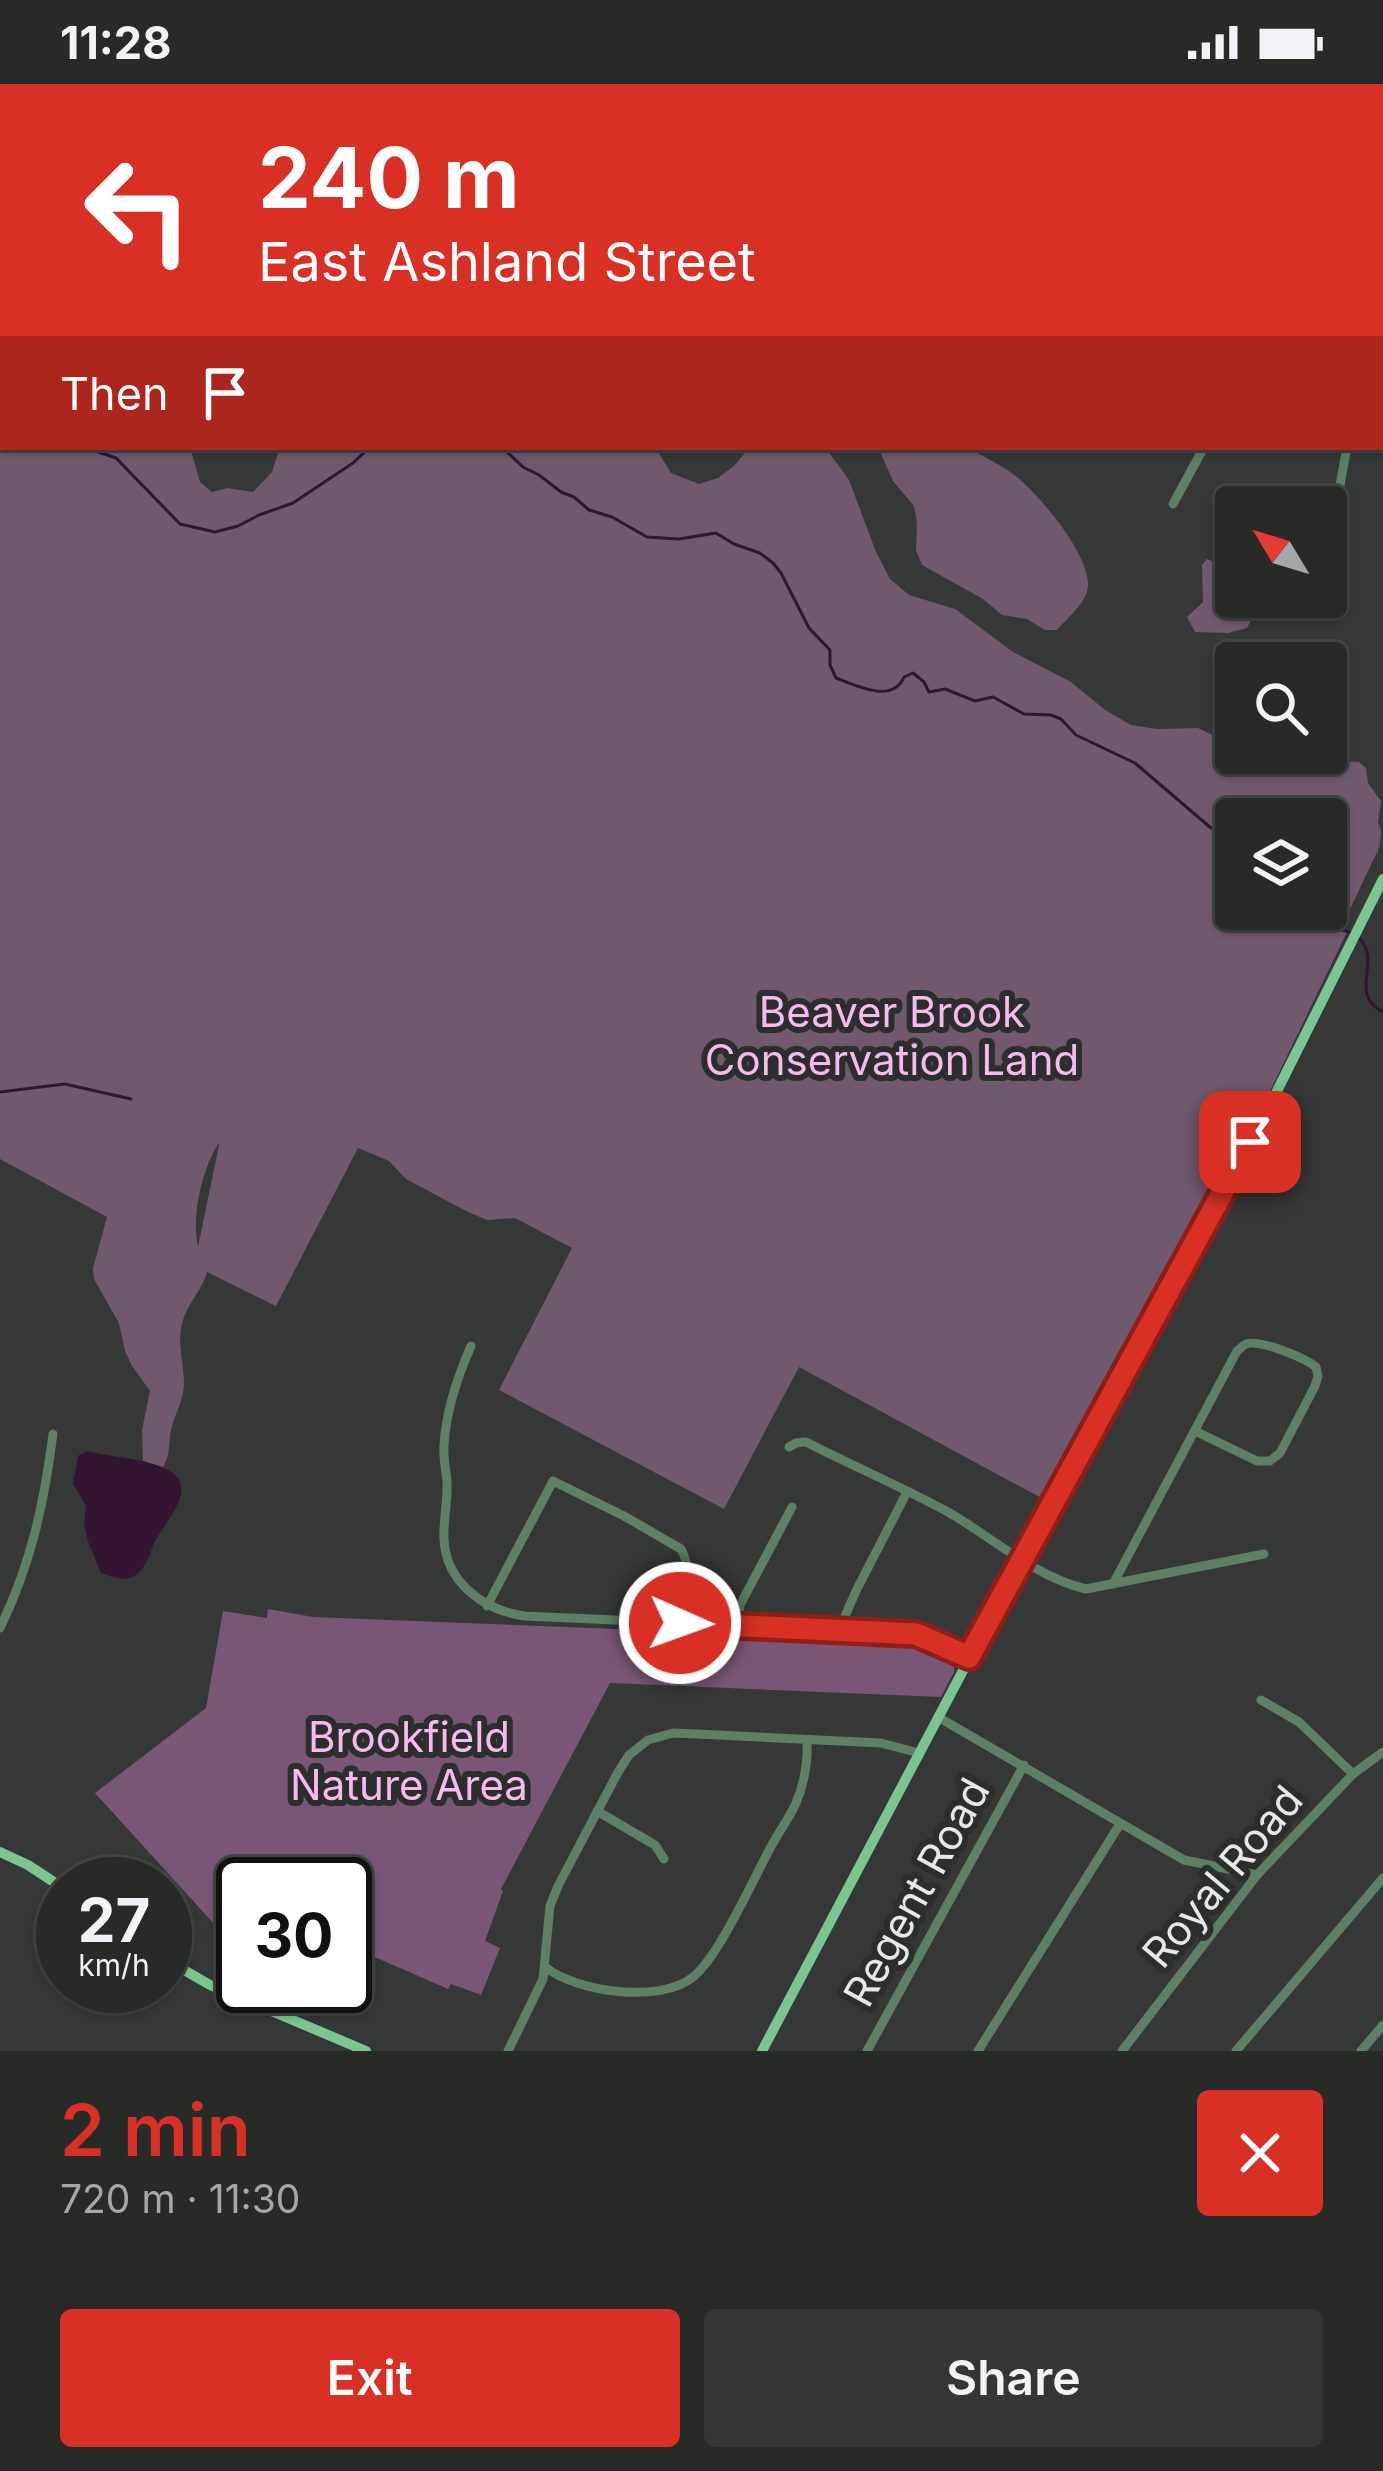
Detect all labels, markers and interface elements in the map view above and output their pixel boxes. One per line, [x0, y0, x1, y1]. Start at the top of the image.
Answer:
text: 11:28 [60, 15, 171, 70]
text: 240 m [258, 127, 520, 228]
icon: left [60, 132, 216, 288]
text: East Ashland Street [258, 229, 756, 294]
icon: arrive [192, 360, 258, 426]
text: Then [60, 366, 168, 421]
north arrow [1215, 486, 1347, 618]
map controls [1215, 486, 1347, 930]
button: search [1215, 642, 1347, 774]
button: layers [1215, 798, 1347, 930]
park label: Beaver Brook Conservation Land [705, 986, 1079, 1085]
pin [1199, 1091, 1301, 1193]
icon: arrive [1217, 1109, 1283, 1175]
position arrow [617, 1560, 743, 1686]
park label: Brookfield Nature Area [290, 1711, 528, 1810]
street label: Regent Road [832, 1769, 1000, 2015]
street label: Royal Road [1131, 1775, 1313, 1977]
speed limit sign: 30 [216, 1857, 372, 2013]
text: 27 [78, 1884, 150, 1956]
text: km/h [78, 1947, 150, 1983]
text: 2 min [60, 2086, 251, 2173]
button: close [1197, 2090, 1323, 2216]
text: 720 m · 11:30 [60, 2175, 300, 2222]
button: Exit [60, 2309, 680, 2447]
button: Share [704, 2309, 1323, 2447]

